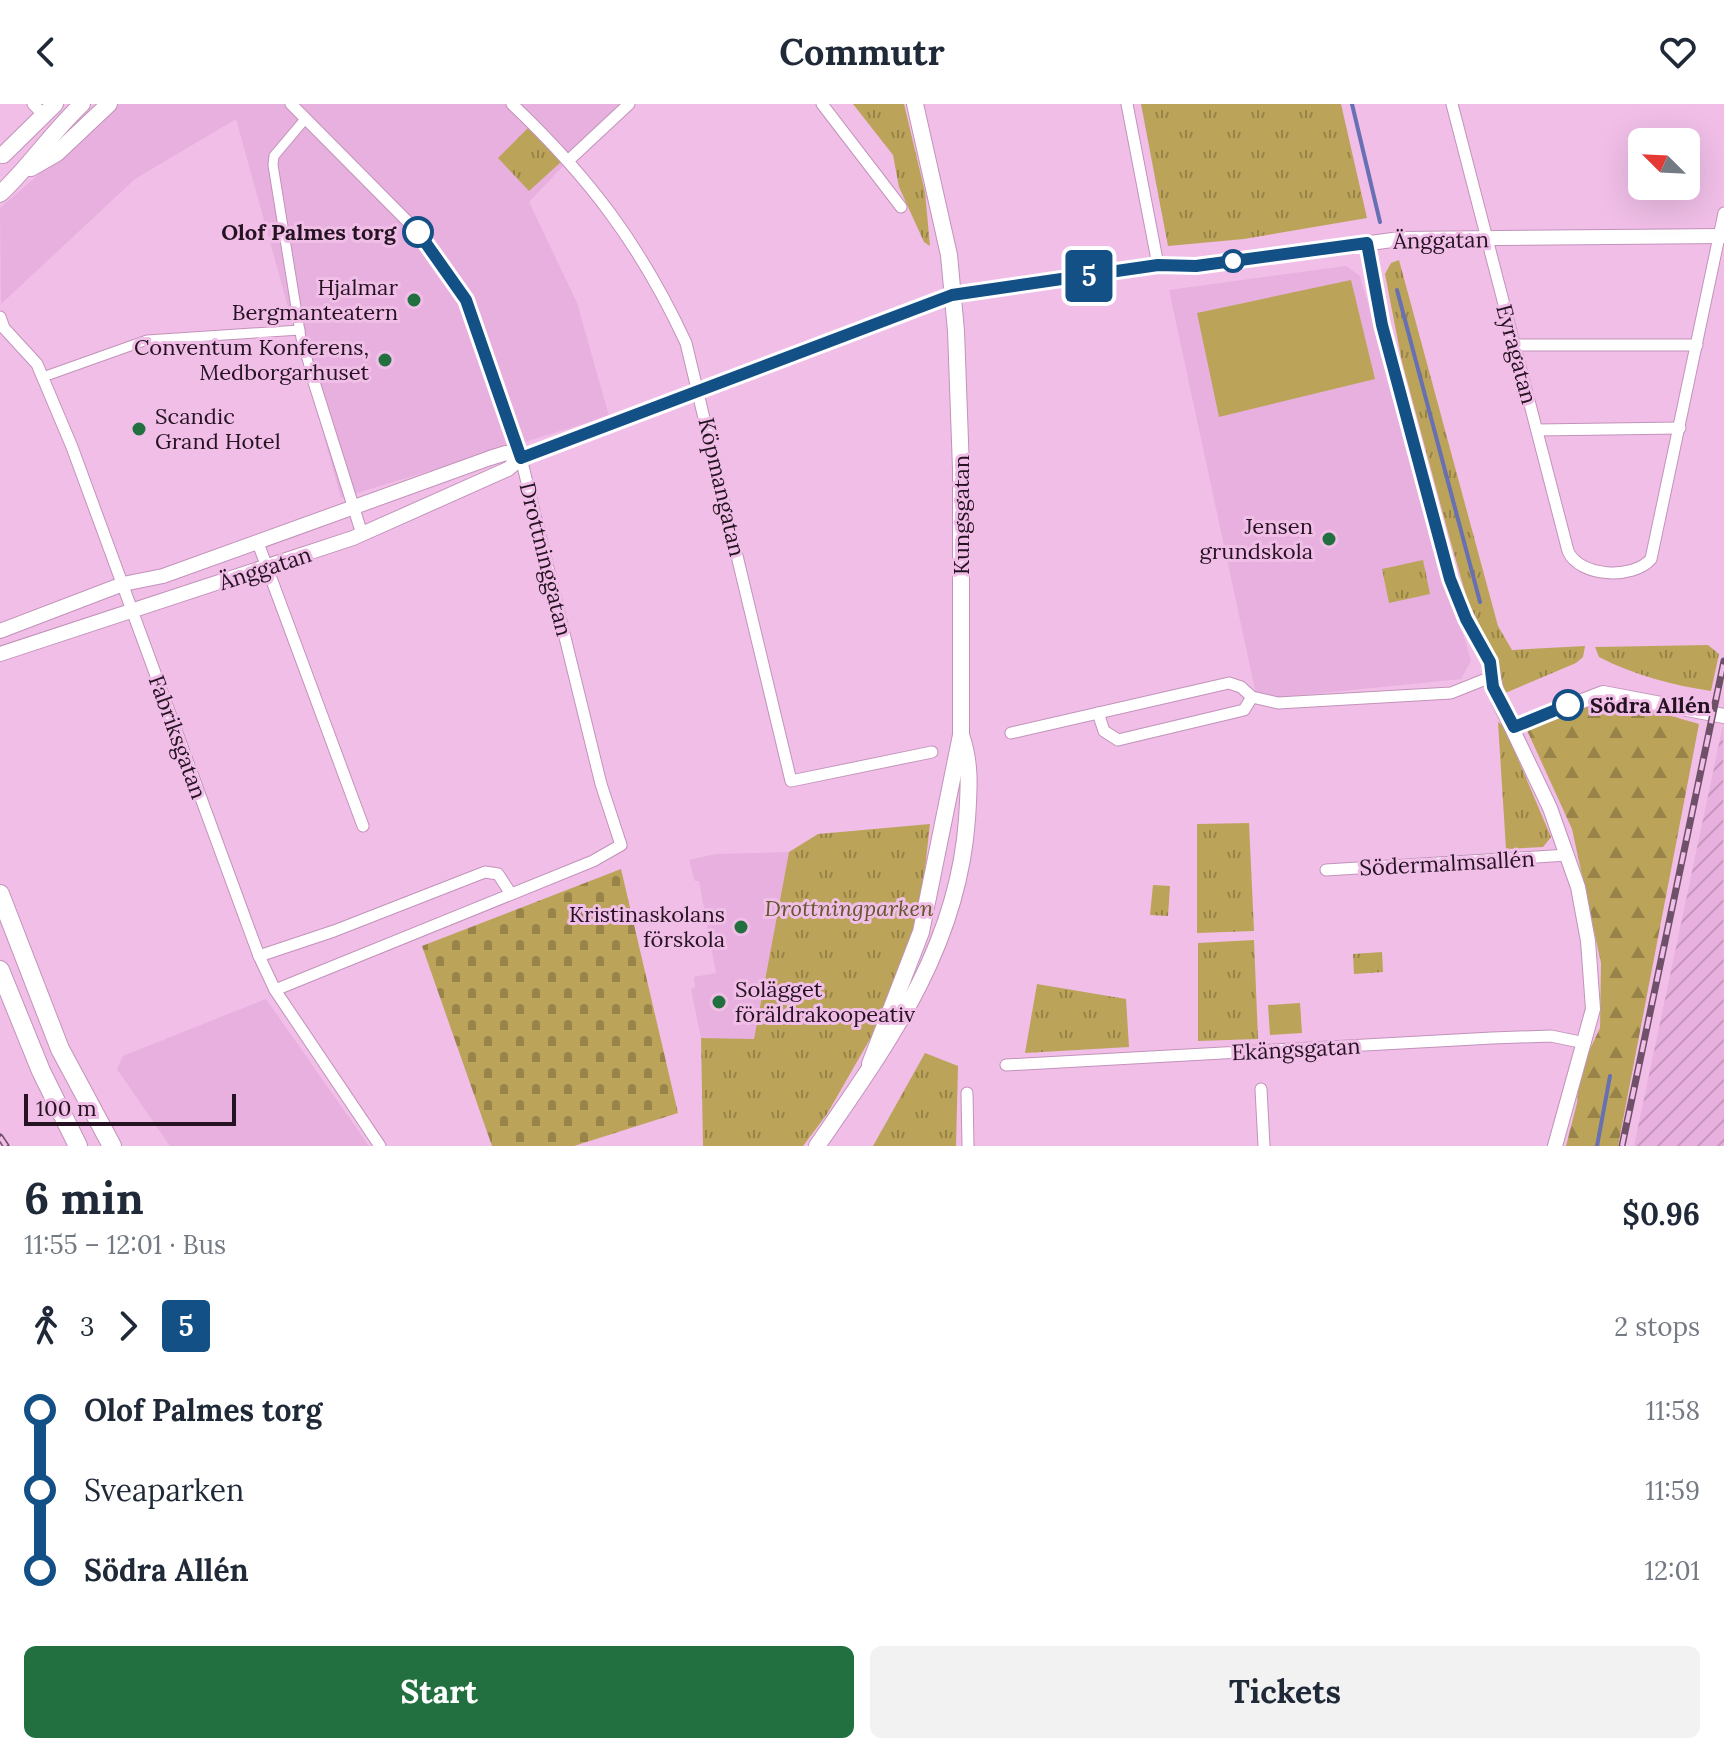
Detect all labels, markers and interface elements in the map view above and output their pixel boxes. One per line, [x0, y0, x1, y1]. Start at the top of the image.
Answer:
text: Commutr [779, 29, 945, 75]
icon: back [24, 30, 68, 74]
icon: heart [1656, 30, 1700, 74]
north arrow [1628, 128, 1700, 200]
map controls [1628, 128, 1700, 200]
marker: Olof Palmes torg [403, 217, 433, 247]
place label: Olof Palmes torg [221, 218, 397, 246]
street label: Änggatan [1392, 225, 1489, 255]
line badge: 5 [1063, 250, 1115, 302]
unlabelled marker [1222, 250, 1244, 272]
text: 5 [1081, 258, 1097, 294]
place label: Hjalmar Bergmanteatern [232, 273, 398, 326]
marker: Hjalmar Bergmanteatern [405, 291, 423, 309]
street label: Eyragatan [1490, 301, 1544, 407]
place label: Conventum Konferens, Medborgarhuset [134, 333, 369, 386]
marker: Conventum Konferens, Medborgarhuset [376, 351, 394, 369]
place label: Scandic Grand Hotel [155, 402, 281, 455]
street label: Köpmangatan [692, 415, 752, 559]
marker: Scandic Grand Hotel [130, 420, 148, 438]
street label: Kungsgatan [947, 455, 975, 575]
street label: Drottninggatan [513, 479, 579, 639]
place label: Jensen grundskola [1200, 512, 1313, 565]
marker: Jensen grundskola [1320, 530, 1338, 548]
street label: Änggatan [214, 540, 315, 596]
street label: Fabriksgatan [143, 671, 213, 803]
marker: Södra Allén [1553, 690, 1583, 720]
place label: Södra Allén [1590, 691, 1711, 719]
street label: Södermalmsallén [1359, 844, 1535, 882]
park label: Drottningparken [764, 894, 934, 922]
place label: Kristinaskolans förskola [569, 900, 725, 953]
marker: Kristinaskolans förskola [732, 918, 750, 936]
place label: Solägget föräldrakoopeativ [735, 975, 916, 1028]
marker: Solägget föräldrakoopeativ [710, 993, 728, 1011]
street label: Ekängsgatan [1231, 1032, 1361, 1066]
scale bar [24, 1090, 236, 1126]
text: 100 m [36, 1094, 97, 1122]
text: 6 min [24, 1170, 144, 1226]
text: $0.96 [1622, 1195, 1700, 1233]
text: 11:55 – 12:01 · Bus [24, 1228, 226, 1261]
icon: walk [24, 1304, 68, 1348]
icon: forward [106, 1304, 150, 1348]
text: 5 [178, 1308, 194, 1344]
text: 3 [80, 1310, 94, 1343]
text: 2 stops [1614, 1310, 1700, 1343]
text: Olof Palmes torg [84, 1391, 322, 1429]
text: 11:58 [1646, 1394, 1700, 1427]
text: Sveaparken [84, 1471, 244, 1509]
text: 11:59 [1645, 1474, 1700, 1507]
text: Södra Allén [84, 1551, 249, 1589]
text: 12:01 [1644, 1554, 1700, 1587]
button: Start [24, 1646, 854, 1738]
button: Tickets [870, 1646, 1700, 1738]

